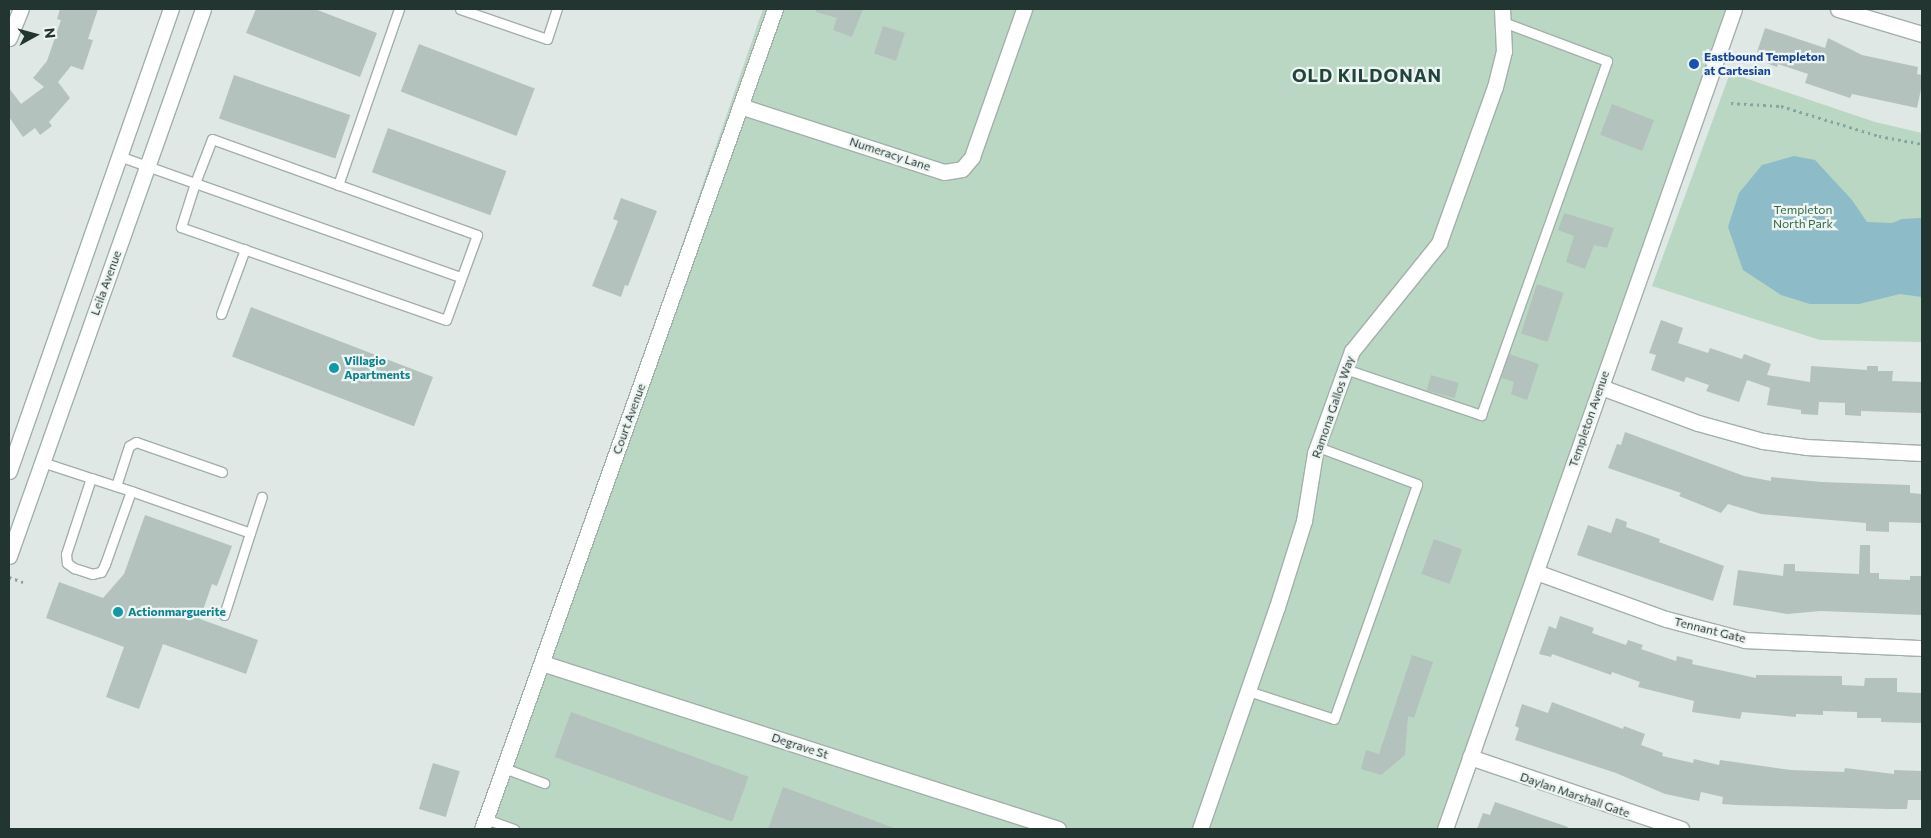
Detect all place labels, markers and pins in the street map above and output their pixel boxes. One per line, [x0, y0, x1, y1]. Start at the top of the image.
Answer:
place label: Eastbound Templeton at Cartesian [1704, 50, 1825, 78]
marker: Eastbound Templeton at Cartesian [1688, 58, 1700, 70]
place label: Villagio Apartments [344, 354, 410, 382]
marker: Villagio Apartments [328, 362, 340, 374]
place label: Actionmarguerite [128, 605, 226, 619]
marker: Actionmarguerite [112, 606, 124, 618]

